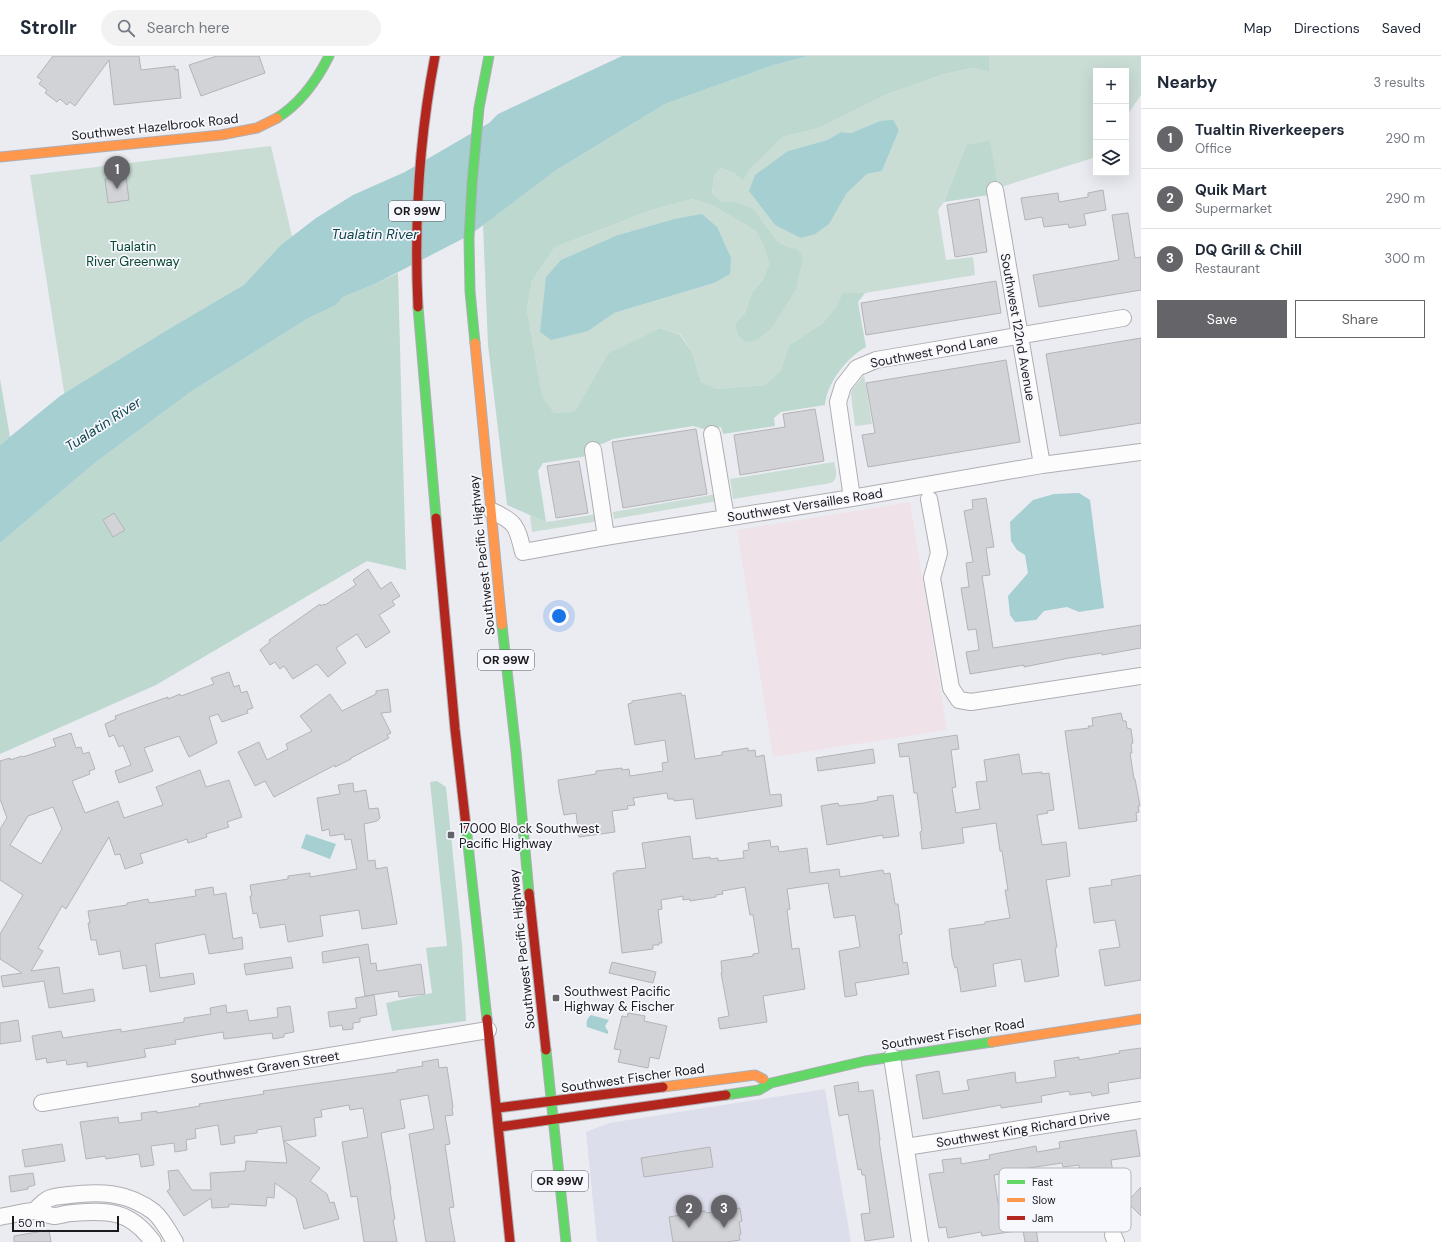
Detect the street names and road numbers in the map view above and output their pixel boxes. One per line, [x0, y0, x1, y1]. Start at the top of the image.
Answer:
street label: Southwest Hazelbrook Road [71, 110, 239, 144]
road number: OR 99W [389, 201, 445, 221]
street label: Southwest 122nd Avenue [997, 252, 1039, 402]
street label: Southwest Pond Lane [869, 330, 999, 372]
street label: Southwest Pacific Highway [465, 474, 499, 636]
street label: Southwest Versailles Road [726, 484, 884, 526]
road number: OR 99W [478, 650, 534, 670]
street label: Southwest Pacific Highway [505, 868, 539, 1030]
street label: Southwest Fischer Road [880, 1014, 1026, 1054]
street label: Southwest Graven Street [189, 1047, 341, 1087]
street label: Southwest Fischer Road [560, 1060, 706, 1096]
street label: Southwest King Richard Drive [935, 1107, 1111, 1151]
road number: OR 99W [532, 1171, 588, 1191]

